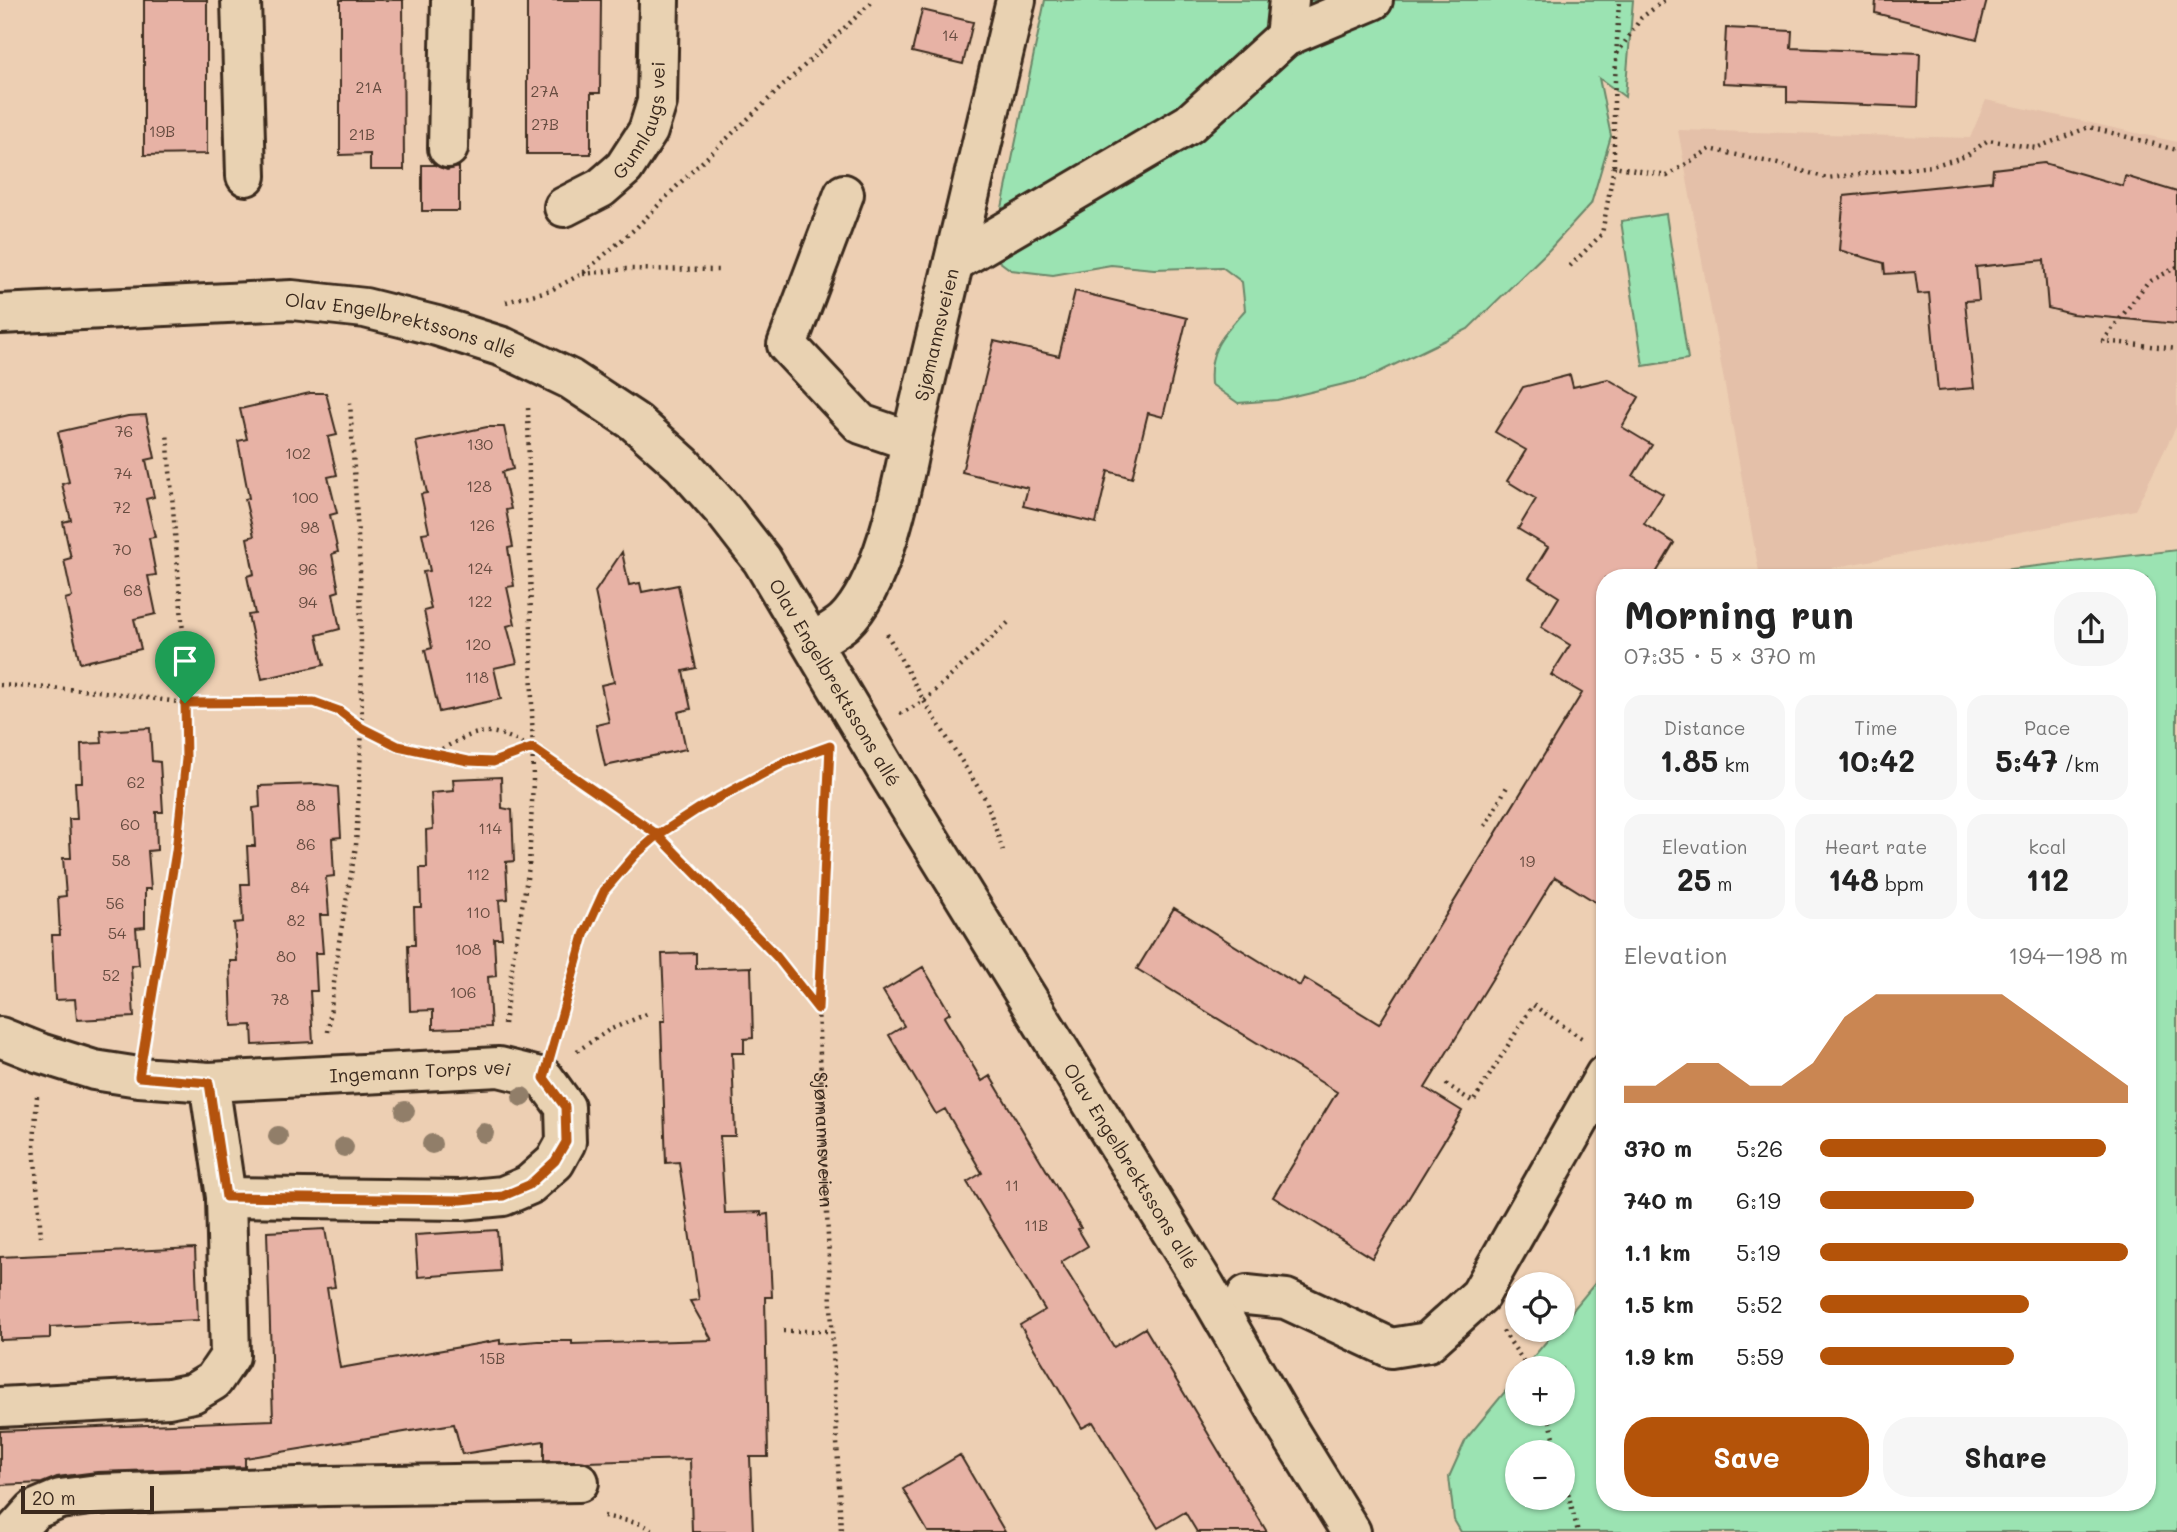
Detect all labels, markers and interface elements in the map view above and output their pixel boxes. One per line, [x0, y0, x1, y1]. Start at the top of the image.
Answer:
house number: 14 [942, 24, 959, 45]
street label: Gunnlaugs vei [607, 61, 670, 185]
house number: 21A [355, 76, 383, 97]
house number: 27A [531, 80, 559, 101]
house number: 27B [531, 113, 559, 134]
house number: 19B [149, 120, 175, 141]
house number: 21B [349, 123, 375, 144]
street label: Sjømannsveien [908, 266, 964, 403]
street label: Olav Engelbrektssons allé [284, 286, 521, 364]
house number: 76 [115, 420, 133, 441]
house number: 130 [467, 433, 493, 454]
house number: 102 [285, 442, 311, 463]
house number: 74 [114, 462, 133, 483]
house number: 128 [466, 475, 492, 496]
house number: 100 [292, 486, 319, 507]
house number: 72 [113, 496, 131, 517]
house number: 126 [469, 514, 495, 535]
house number: 98 [300, 516, 320, 537]
house number: 70 [113, 538, 132, 559]
house number: 124 [467, 557, 493, 578]
house number: 96 [298, 558, 318, 579]
street label: Olav Engelbrektssons allé [764, 574, 907, 791]
house number: 68 [123, 579, 143, 600]
text: Morning run [1624, 589, 1854, 639]
house number: 122 [468, 590, 492, 611]
house number: 94 [299, 591, 318, 612]
button: share [2054, 592, 2128, 666]
pin [155, 631, 215, 703]
house number: 120 [465, 633, 491, 654]
text: 07:35 · 5 × 370 m [1624, 640, 1816, 670]
icon: arrive [166, 642, 204, 680]
house number: 118 [465, 666, 489, 687]
text: Distance [1664, 715, 1746, 740]
text: Time [1854, 715, 1898, 740]
text: Pace [2024, 715, 2071, 740]
text: 1.85 [1660, 740, 1718, 780]
text: 10:42 [1837, 740, 1915, 780]
text: 5:47 [1995, 740, 2058, 780]
text: km [1718, 752, 1750, 777]
text: /km [2058, 752, 2099, 777]
house number: 62 [127, 771, 145, 792]
house number: 88 [296, 794, 316, 815]
house number: 60 [120, 813, 140, 834]
house number: 114 [478, 817, 502, 838]
house number: 86 [296, 833, 316, 854]
text: Elevation [1662, 834, 1747, 859]
text: Heart rate [1825, 834, 1927, 859]
text: kcal [2028, 834, 2066, 859]
house number: 58 [111, 849, 131, 870]
house number: 19 [1519, 850, 1535, 871]
text: 25 [1677, 859, 1711, 899]
text: 148 [1828, 859, 1879, 899]
text: 112 [2026, 859, 2069, 899]
house number: 112 [466, 863, 490, 884]
text: m [1711, 871, 1732, 896]
text: bpm [1879, 871, 1924, 896]
house number: 84 [290, 876, 310, 897]
house number: 56 [106, 892, 125, 913]
house number: 110 [466, 901, 490, 922]
house number: 82 [287, 909, 305, 930]
house number: 54 [108, 922, 127, 943]
house number: 108 [455, 938, 482, 959]
text: Elevation [1624, 940, 1727, 970]
text: 194–198 m [2008, 940, 2128, 970]
house number: 80 [276, 945, 296, 966]
house number: 52 [102, 964, 120, 985]
house number: 106 [450, 981, 476, 1002]
house number: 78 [271, 988, 290, 1009]
street label: Ingemann Torps vei [329, 1053, 514, 1088]
street label: Olav Engelbrektssons allé [1058, 1058, 1204, 1273]
street label: Sjømannsveien [809, 1071, 840, 1208]
text: 370 m [1624, 1133, 1692, 1163]
text: 5:26 [1736, 1133, 1783, 1163]
house number: 11 [1005, 1174, 1019, 1195]
text: 740 m [1624, 1185, 1693, 1215]
text: 6:19 [1736, 1185, 1781, 1215]
house number: 11B [1024, 1214, 1048, 1235]
text: 1.1 km [1624, 1237, 1690, 1267]
text: 5:19 [1736, 1237, 1780, 1267]
map controls [1505, 1272, 1575, 1510]
button: locate [1505, 1272, 1575, 1342]
text: 1.5 km [1624, 1289, 1694, 1319]
text: 5:52 [1736, 1289, 1783, 1319]
text: 1.9 km [1624, 1341, 1694, 1371]
text: 5:59 [1736, 1341, 1784, 1371]
house number: 15B [479, 1347, 505, 1368]
button: + [1505, 1356, 1575, 1426]
button: Save [1624, 1417, 1869, 1497]
button: Share [1883, 1417, 2128, 1497]
button: − [1505, 1440, 1575, 1510]
scale bar [21, 1483, 154, 1515]
text: 20 m [32, 1485, 76, 1510]

